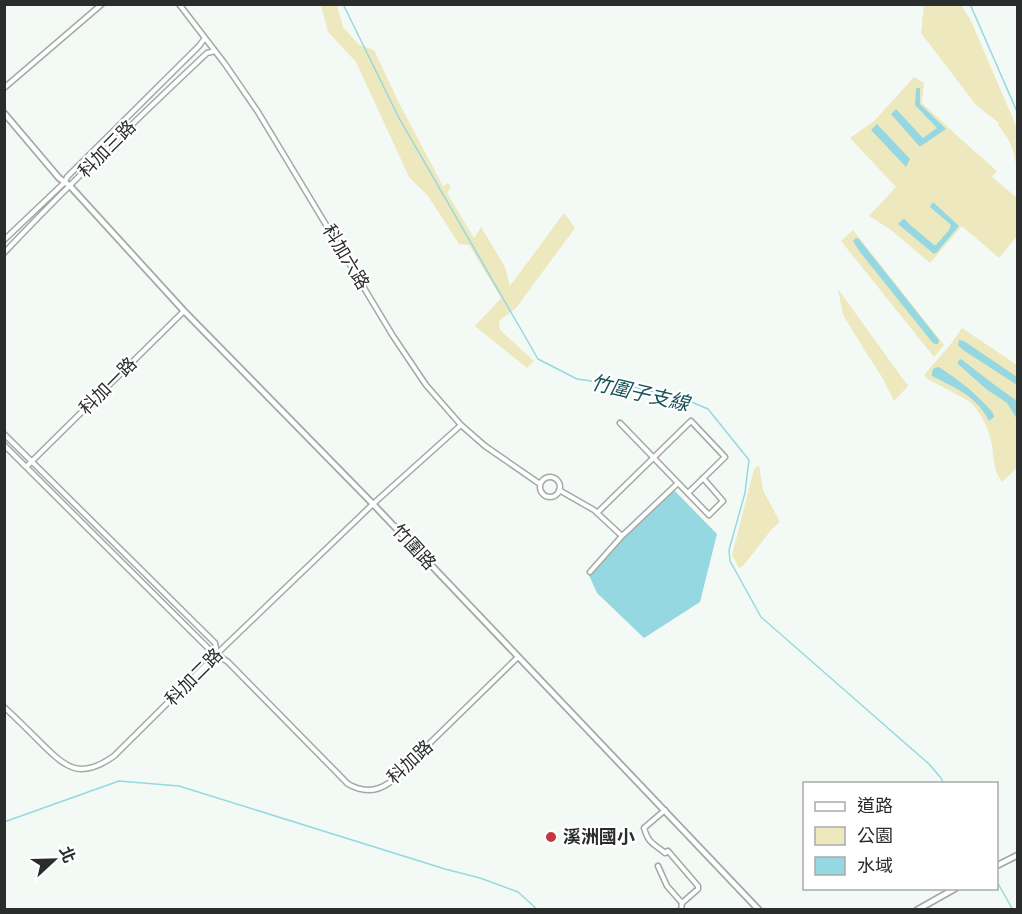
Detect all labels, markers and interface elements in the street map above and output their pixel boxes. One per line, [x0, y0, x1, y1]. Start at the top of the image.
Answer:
street label: 科加三路 [74, 116, 139, 181]
street label: 科加六路 [320, 220, 374, 292]
street label: 科加一路 [75, 353, 140, 418]
water label: 竹圍子支線 [589, 370, 693, 415]
street label: 竹圍路 [389, 520, 440, 573]
street label: 科加二路 [161, 644, 226, 709]
street label: 科加路 [383, 736, 436, 787]
legend [803, 782, 998, 890]
text: 道路 [857, 795, 893, 815]
text: 公園 [857, 825, 893, 845]
place label: 溪洲國小 [563, 826, 635, 846]
north arrow [24, 830, 84, 890]
marker: 溪洲國小 [544, 830, 558, 844]
text: 北 [57, 844, 79, 865]
text: 水域 [857, 855, 893, 875]

